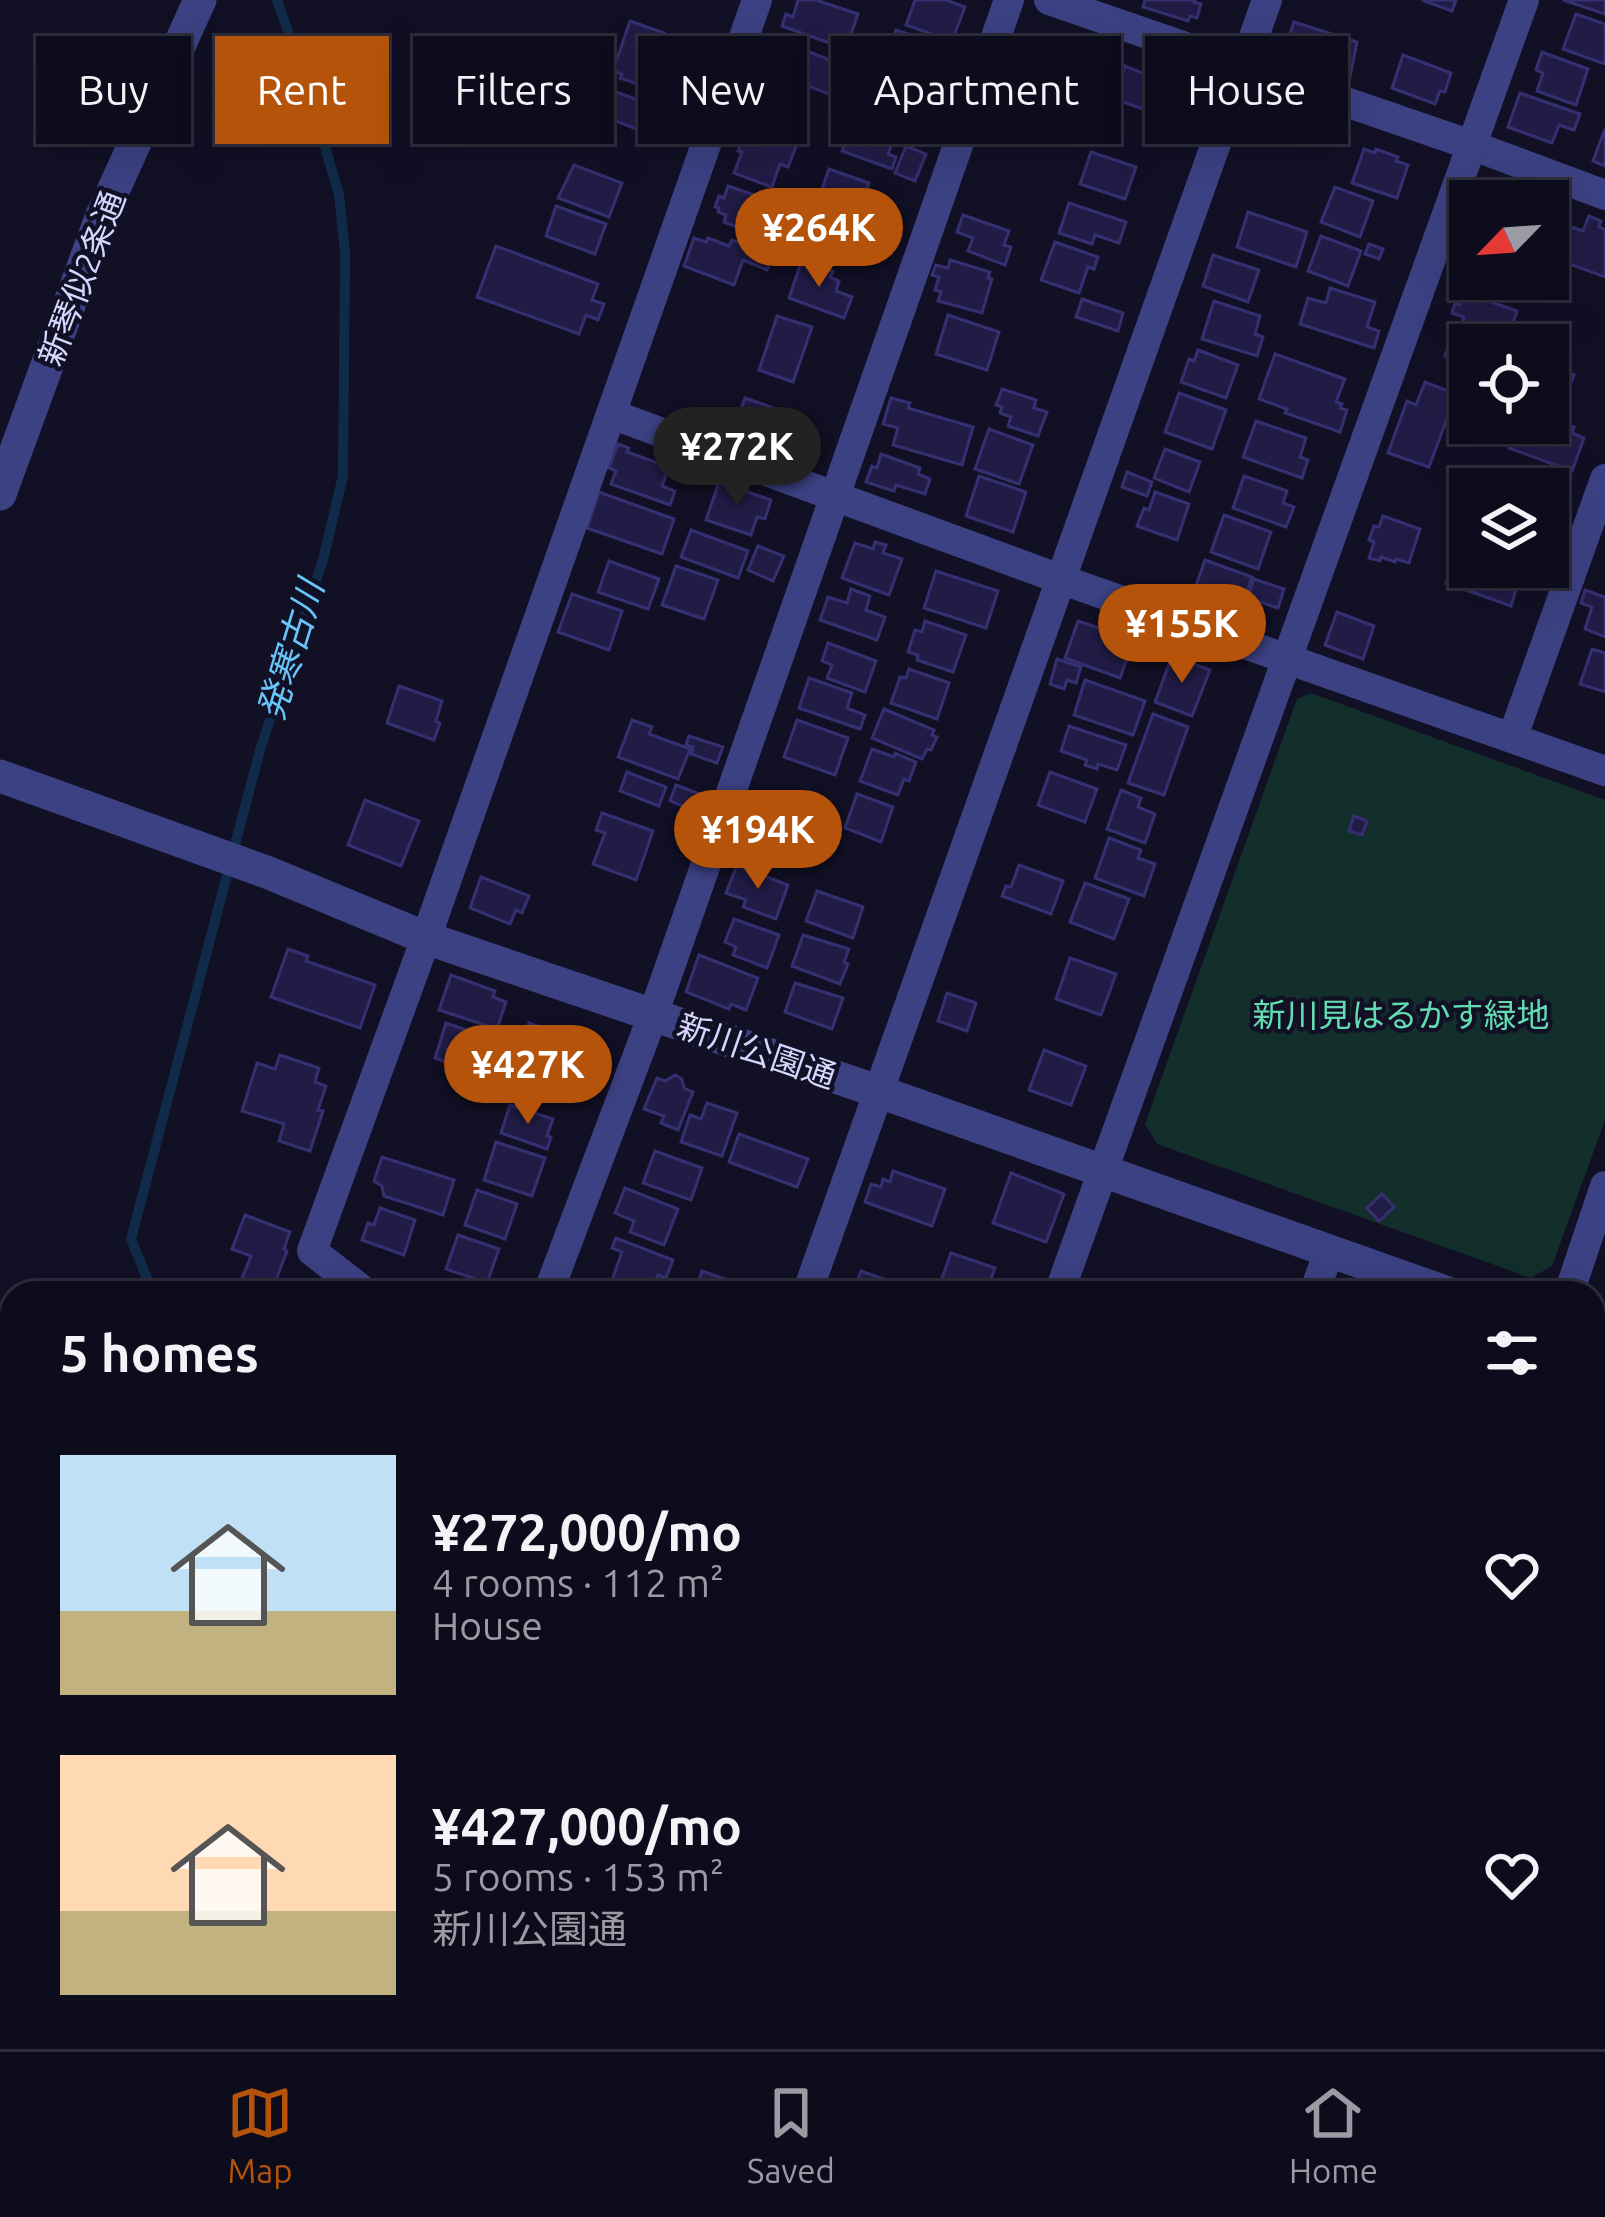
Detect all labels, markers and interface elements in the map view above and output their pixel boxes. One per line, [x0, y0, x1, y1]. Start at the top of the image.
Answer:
chip: Buy [36, 36, 191, 144]
chip: Rent [215, 36, 389, 144]
chip: Filters [413, 36, 614, 144]
chip: New [638, 36, 807, 144]
chip: Apartment [831, 36, 1121, 144]
chip: House [1145, 36, 1348, 144]
north arrow [1449, 180, 1569, 300]
map controls [1449, 180, 1569, 588]
street label: 新琴似2条通 [31, 186, 131, 370]
pin: ¥264K [735, 188, 903, 290]
text: ¥264K [762, 205, 876, 248]
button: locate [1449, 324, 1569, 444]
pin: ¥272K [653, 407, 821, 509]
text: ¥272K [680, 424, 794, 467]
button: layers [1449, 468, 1569, 588]
water label: 発寒古川 [249, 571, 332, 725]
pin: ¥155K [1098, 584, 1266, 686]
text: ¥155K [1125, 601, 1239, 644]
pin: ¥194K [674, 790, 842, 892]
text: ¥194K [701, 807, 815, 850]
park label: 新川見はるかす緑地 [1253, 996, 1550, 1033]
street label: 新川公園通 [673, 1006, 841, 1094]
pin: ¥427K [444, 1025, 612, 1127]
text: ¥427K [471, 1042, 585, 1085]
icon: filters [1479, 1320, 1545, 1386]
text: 5 homes [60, 1324, 259, 1382]
icon: home [156, 1503, 300, 1647]
text: ¥272,000/mo [432, 1503, 742, 1561]
icon: heart [1479, 1542, 1545, 1608]
text: 4 rooms · 112 m² [432, 1561, 724, 1604]
text: House [432, 1604, 543, 1647]
text: ¥427,000/mo [432, 1797, 742, 1855]
icon: home [156, 1803, 300, 1947]
icon: heart [1479, 1842, 1545, 1908]
text: 5 rooms · 153 m² [432, 1855, 724, 1898]
text: 新川公園通 [432, 1907, 627, 1950]
tab: Map [227, 2080, 293, 2189]
tab: Saved [747, 2080, 835, 2189]
tab: Home [1289, 2080, 1378, 2189]

